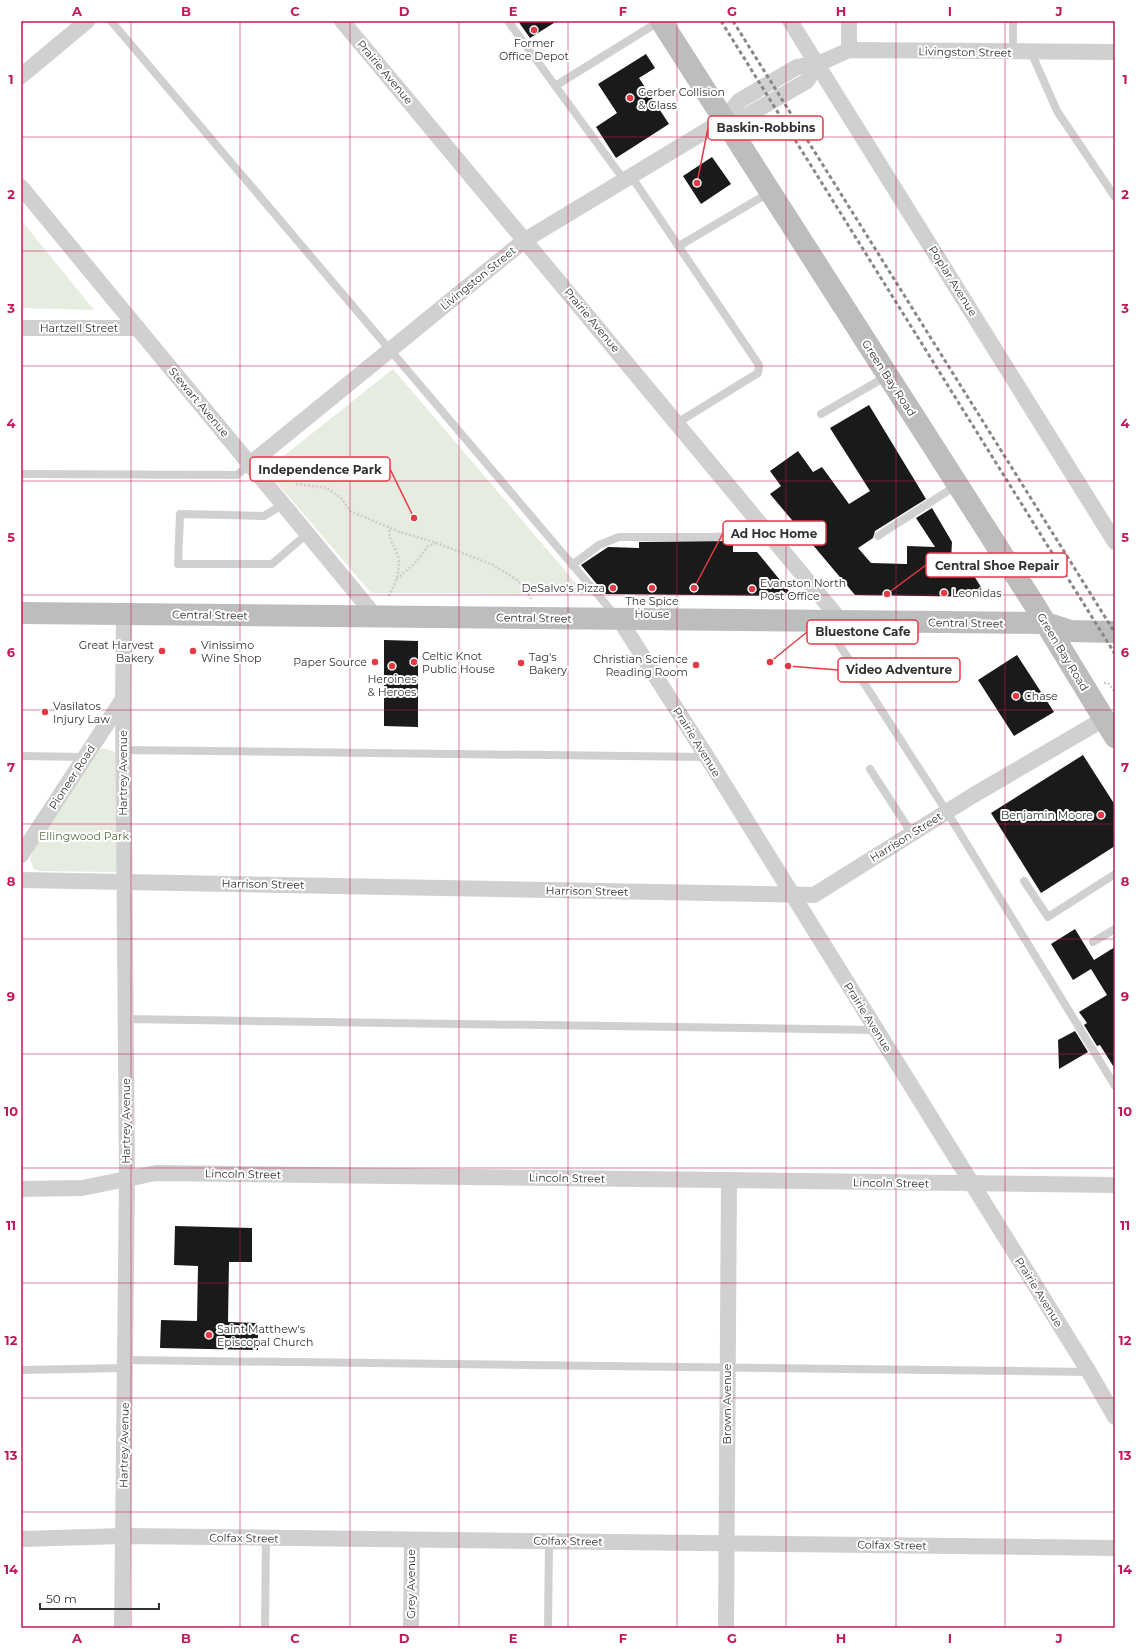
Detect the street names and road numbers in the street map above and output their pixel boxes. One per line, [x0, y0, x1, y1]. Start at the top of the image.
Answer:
street label: Prairie Avenue [354, 37, 416, 107]
street label: Livingston Street [918, 44, 1012, 60]
street label: Livingston Street [437, 243, 519, 313]
street label: Poplar Avenue [926, 243, 980, 319]
street label: Prairie Avenue [561, 285, 623, 355]
street label: Hartzell Street [40, 321, 119, 335]
street label: Green Bay Road [859, 337, 919, 419]
street label: Stewart Avenue [166, 364, 233, 440]
street label: Central Street [172, 607, 248, 623]
street label: Central Street [496, 610, 572, 626]
street label: Green Bay Road [1034, 610, 1092, 694]
street label: Central Street [928, 615, 1004, 631]
street label: Prairie Avenue [670, 705, 724, 780]
street label: Hartrey Avenue [116, 730, 130, 816]
street label: Pioneer Road [46, 742, 98, 812]
street label: Harrison Street [867, 809, 945, 865]
street label: Harrison Street [221, 876, 305, 892]
street label: Harrison Street [545, 883, 629, 899]
street label: Prairie Avenue [841, 980, 895, 1055]
street label: Hartrey Avenue [119, 1078, 133, 1164]
street label: Lincoln Street [205, 1166, 282, 1182]
street label: Lincoln Street [529, 1170, 606, 1186]
street label: Lincoln Street [853, 1175, 930, 1191]
street label: Prairie Avenue [1012, 1255, 1066, 1330]
street label: Brown Avenue [720, 1363, 734, 1444]
street label: Hartrey Avenue [116, 1402, 132, 1488]
street label: Colfax Street [209, 1530, 279, 1546]
street label: Colfax Street [533, 1533, 603, 1549]
street label: Colfax Street [857, 1537, 927, 1553]
street label: Grey Avenue [404, 1549, 418, 1619]

